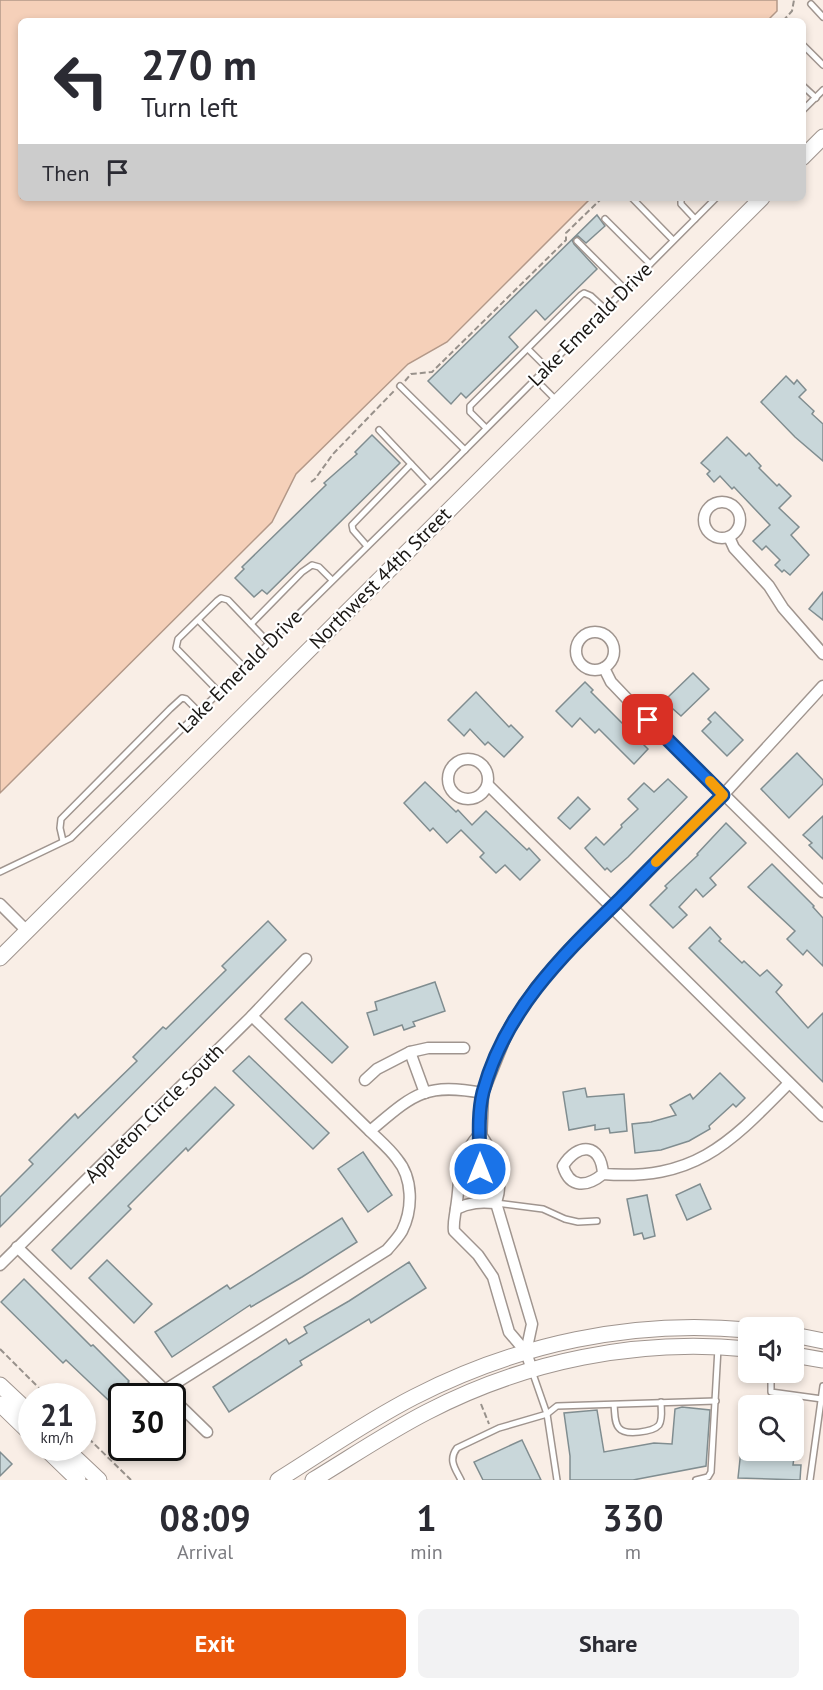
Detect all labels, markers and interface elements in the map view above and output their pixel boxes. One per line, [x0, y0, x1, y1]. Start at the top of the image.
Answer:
text: 270 m [141, 37, 257, 92]
icon: left [42, 42, 120, 120]
text: Turn left [141, 90, 238, 124]
icon: arrive [101, 156, 134, 189]
text: Then [42, 159, 89, 187]
street label: Lake Emerald Drive [522, 256, 658, 392]
street label: Northwest 44th Street [303, 501, 457, 655]
street label: Lake Emerald Drive [172, 603, 308, 739]
pin [622, 694, 673, 745]
icon: arrive [631, 703, 664, 736]
street label: Appleton Circle South [79, 1038, 229, 1188]
position arrow [448, 1137, 512, 1201]
map controls [738, 1317, 804, 1461]
button: sound [738, 1317, 804, 1383]
speed limit sign: 30 [108, 1383, 186, 1461]
text: 21 [40, 1395, 74, 1434]
button: search [738, 1395, 804, 1461]
text: km/h [41, 1428, 73, 1447]
text: 08:09 [159, 1494, 251, 1541]
text: 1 [416, 1494, 437, 1541]
text: 330 [602, 1494, 664, 1541]
text: Arrival [177, 1539, 233, 1565]
text: min [410, 1539, 443, 1565]
text: m [625, 1539, 641, 1565]
button: Exit [24, 1609, 406, 1678]
button: Share [418, 1609, 799, 1678]

